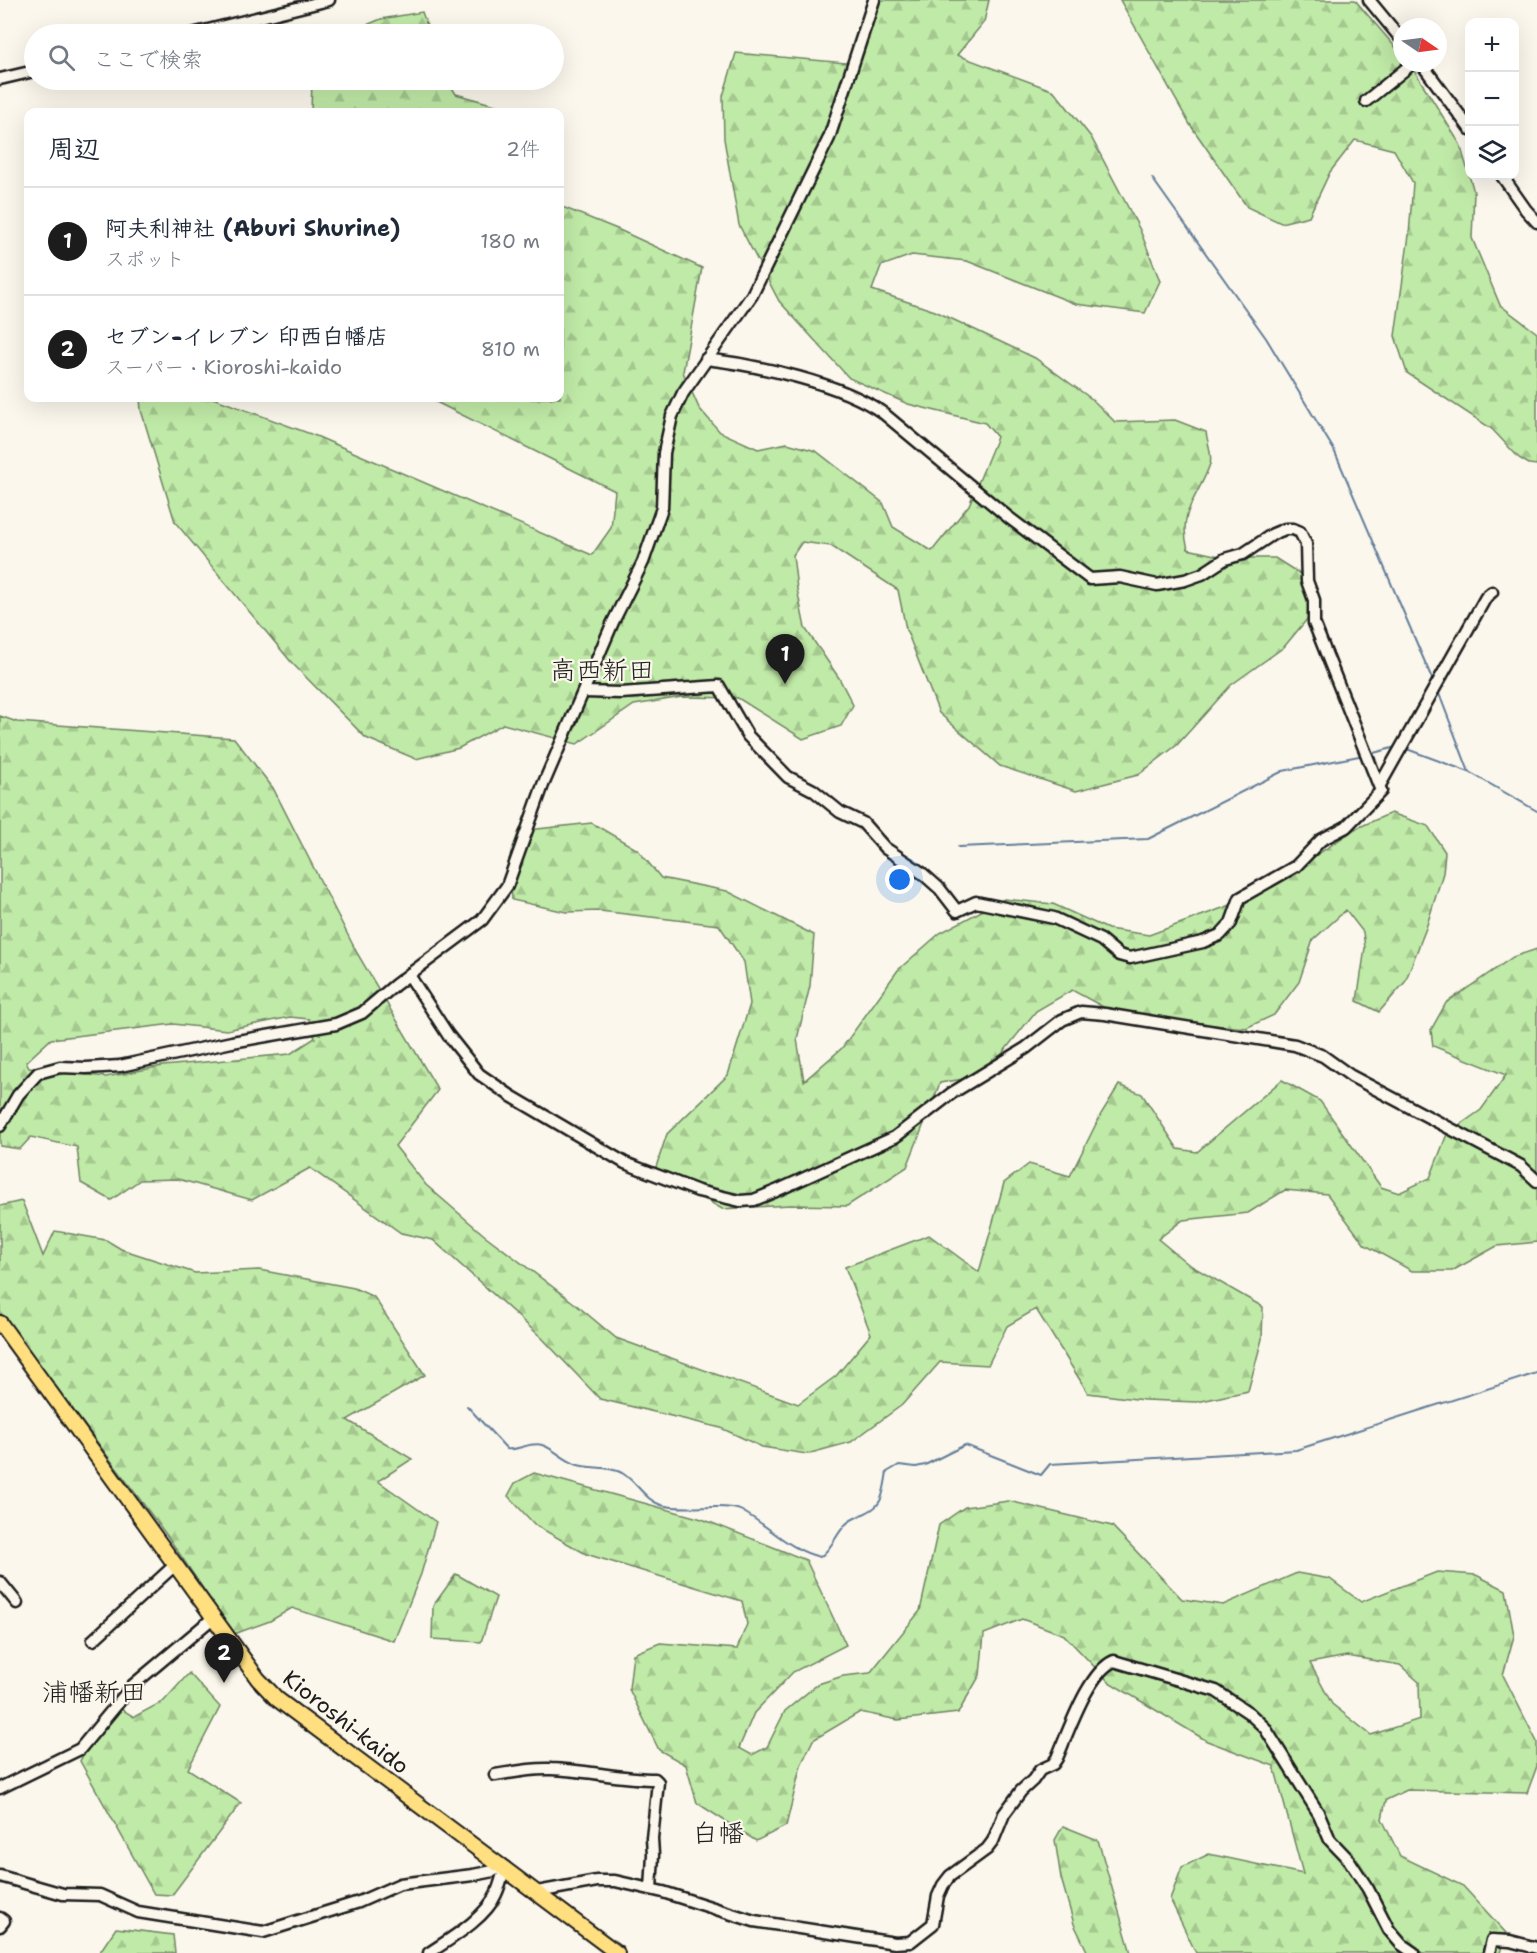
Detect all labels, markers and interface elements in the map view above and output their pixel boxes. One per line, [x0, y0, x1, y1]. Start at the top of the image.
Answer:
north arrow [1393, 18, 1447, 72]
map controls [1465, 18, 1519, 180]
button: + [1465, 18, 1519, 72]
search box [24, 24, 564, 90]
icon: search [45, 41, 78, 74]
text: ここで検索 [93, 45, 203, 74]
button: − [1465, 72, 1519, 126]
button: layers [1465, 126, 1519, 180]
text: 周辺 [48, 131, 100, 166]
text: 2件 [506, 136, 540, 162]
text: 阿夫利神社 (Aburi Shurine) [105, 214, 401, 243]
text: 1 [63, 228, 72, 254]
text: 180 m [480, 228, 540, 254]
text: スポット [105, 246, 185, 272]
text: セブン-イレブン 印西白幡店 [105, 322, 388, 351]
text: 2 [61, 336, 75, 362]
text: 810 m [481, 336, 540, 362]
text: スーパー · Kioroshi-kaido [105, 354, 342, 380]
pin: 1 [766, 634, 804, 684]
district label: 高西新田 [550, 652, 654, 687]
your location [885, 865, 914, 894]
pin: 2 [204, 1634, 244, 1683]
street label: Kioroshi-kaido [277, 1664, 415, 1780]
district label: 浦幡新田 [42, 1674, 146, 1709]
district label: 白幡 [692, 1815, 744, 1850]

